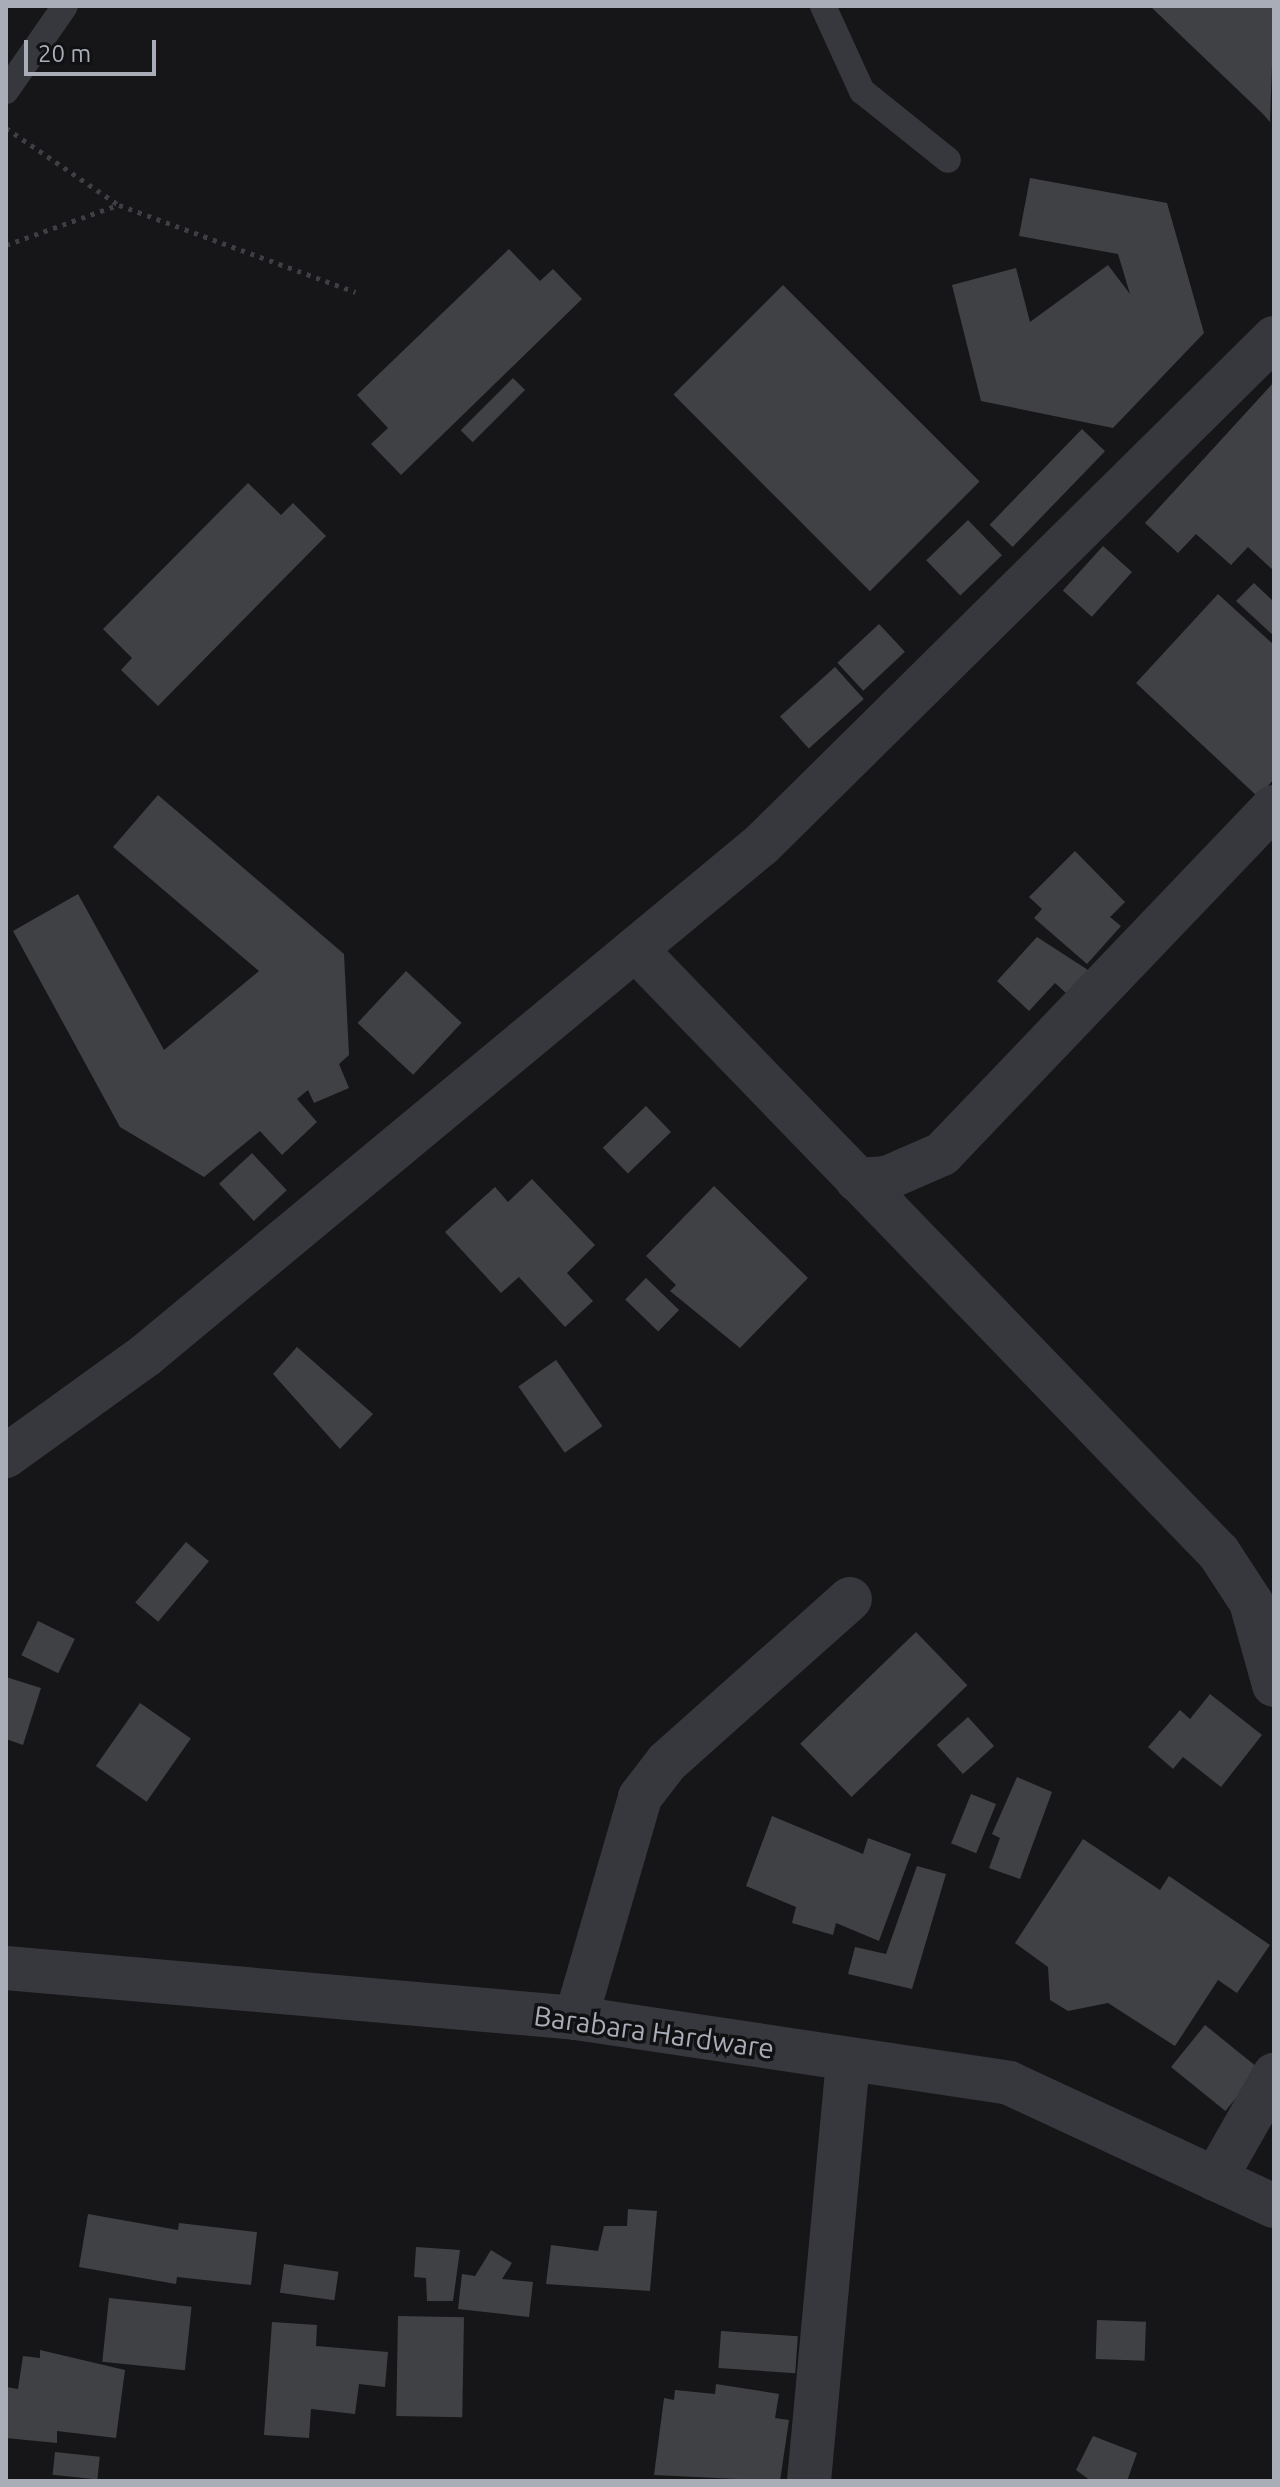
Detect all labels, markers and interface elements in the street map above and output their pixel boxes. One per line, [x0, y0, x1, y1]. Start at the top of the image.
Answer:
scale bar [28, 24, 160, 74]
text: 20 m [38, 40, 91, 67]
street label: Barabara Hardware [532, 1999, 776, 2065]

